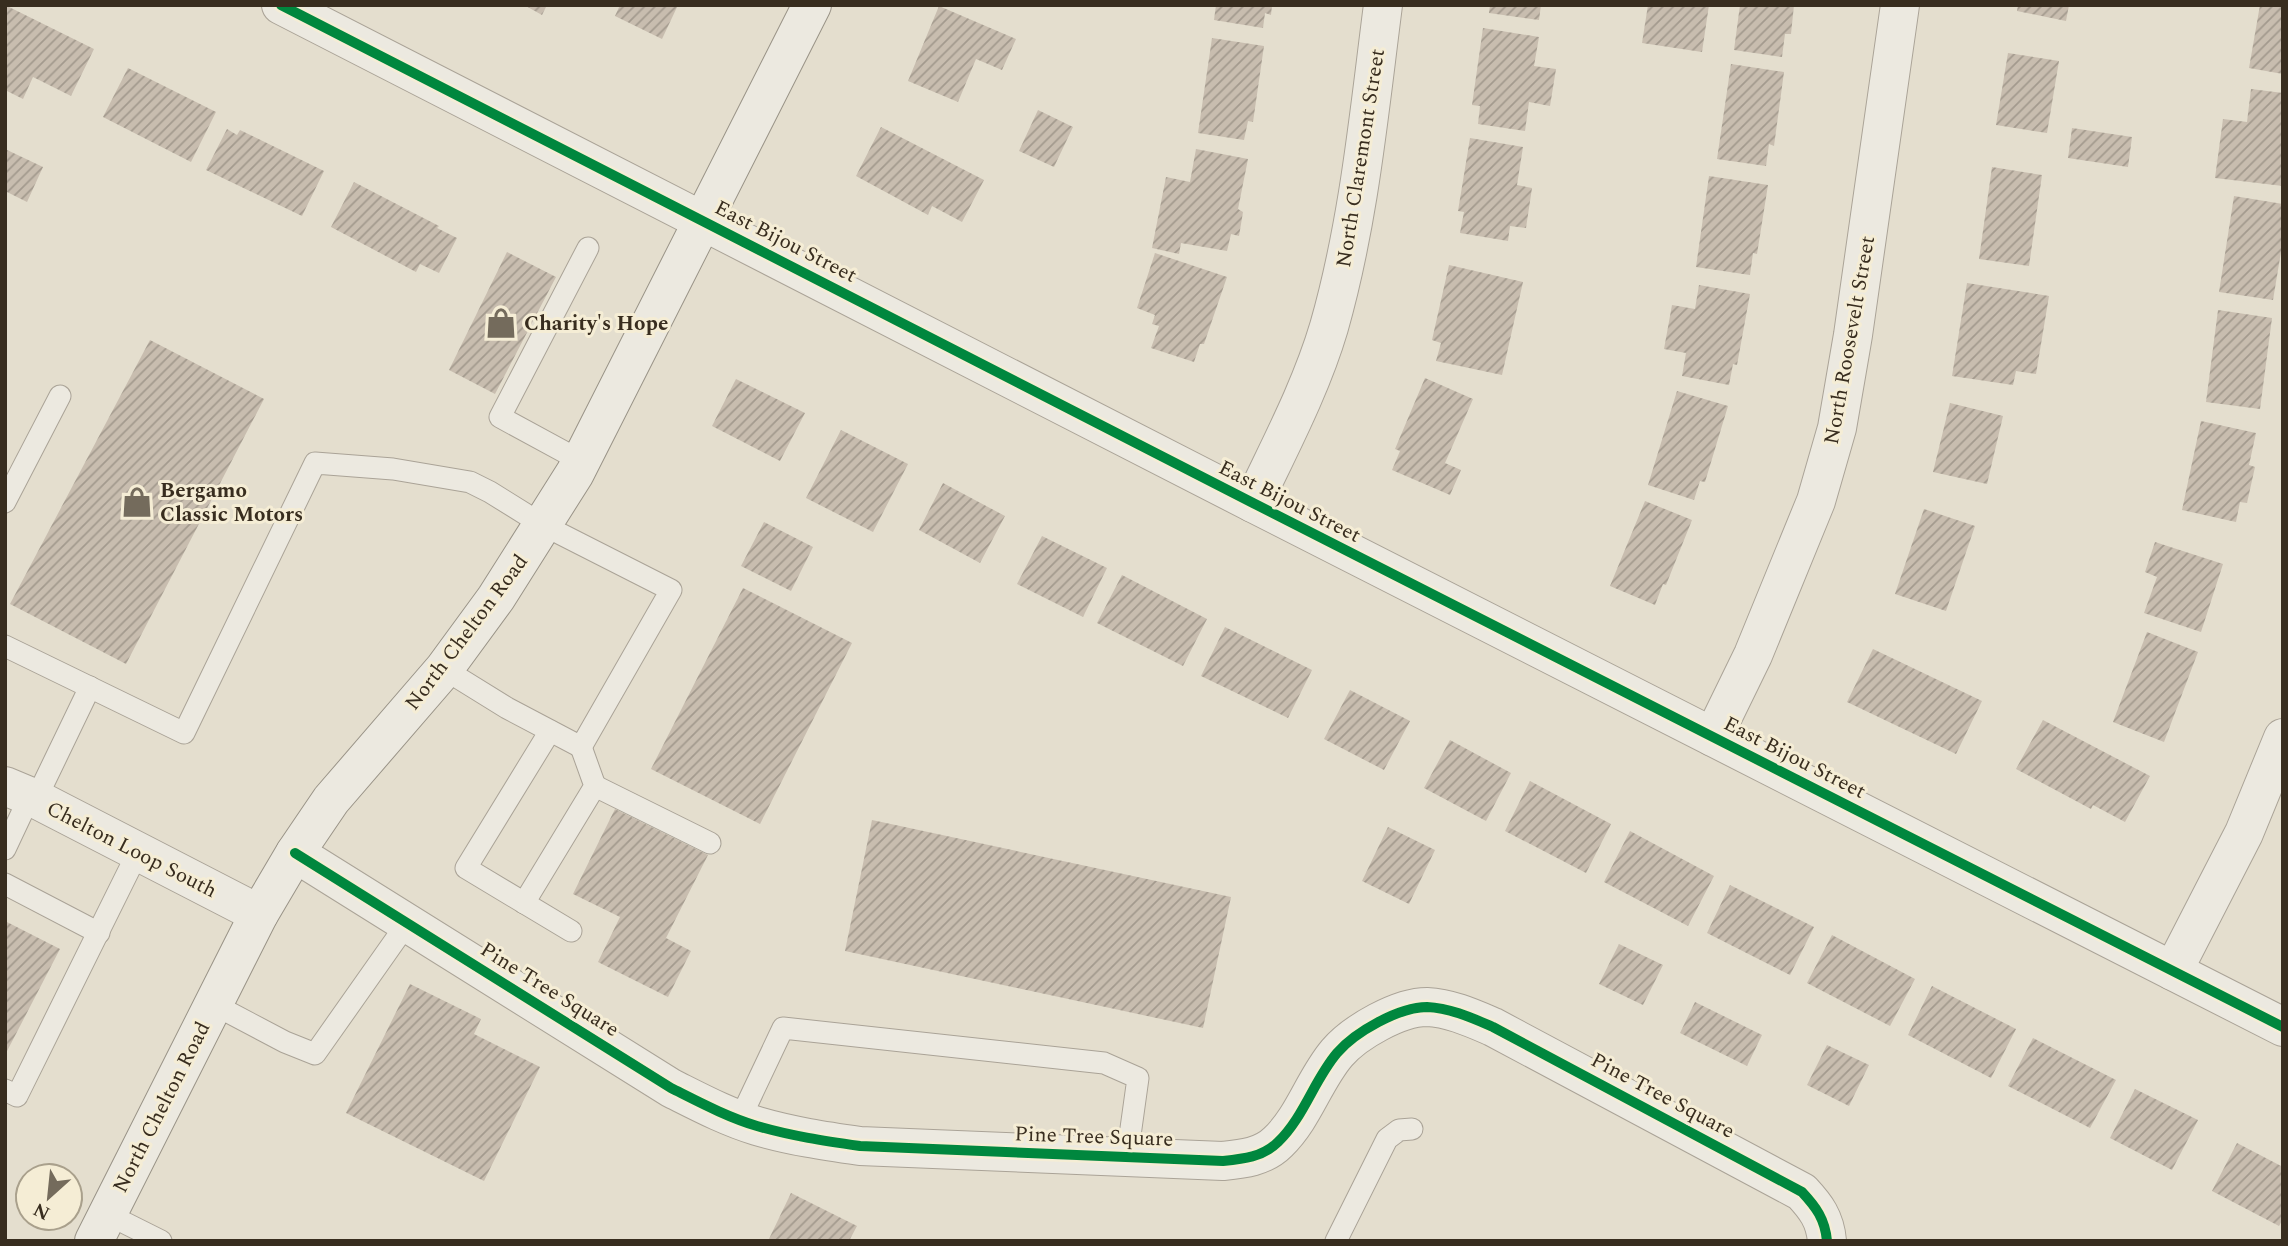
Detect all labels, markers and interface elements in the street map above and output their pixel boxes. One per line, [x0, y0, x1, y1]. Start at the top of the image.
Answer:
street label: North Claremont Street [1328, 47, 1394, 270]
street label: East Bijou Street [709, 192, 862, 292]
street label: North Roosevelt Street [1816, 233, 1884, 447]
shop icon: Charity's Hope [484, 306, 518, 340]
place label: Charity's Hope [524, 308, 669, 340]
street label: East Bijou Street [1213, 452, 1366, 552]
place label: Bergamo Classic Motors [160, 475, 303, 531]
shop icon: Bergamo Classic Motors [120, 485, 154, 519]
street label: North Chelton Road [397, 548, 536, 718]
street label: East Bijou Street [1718, 708, 1871, 808]
street label: Chelton Loop South [41, 793, 222, 907]
street label: Pine Tree Square [474, 934, 625, 1046]
street label: North Chelton Road [105, 1016, 219, 1199]
street label: Pine Tree Square [1585, 1044, 1740, 1147]
street label: Pine Tree Square [1014, 1118, 1174, 1156]
north arrow [14, 1162, 84, 1232]
text: N [28, 1194, 55, 1227]

